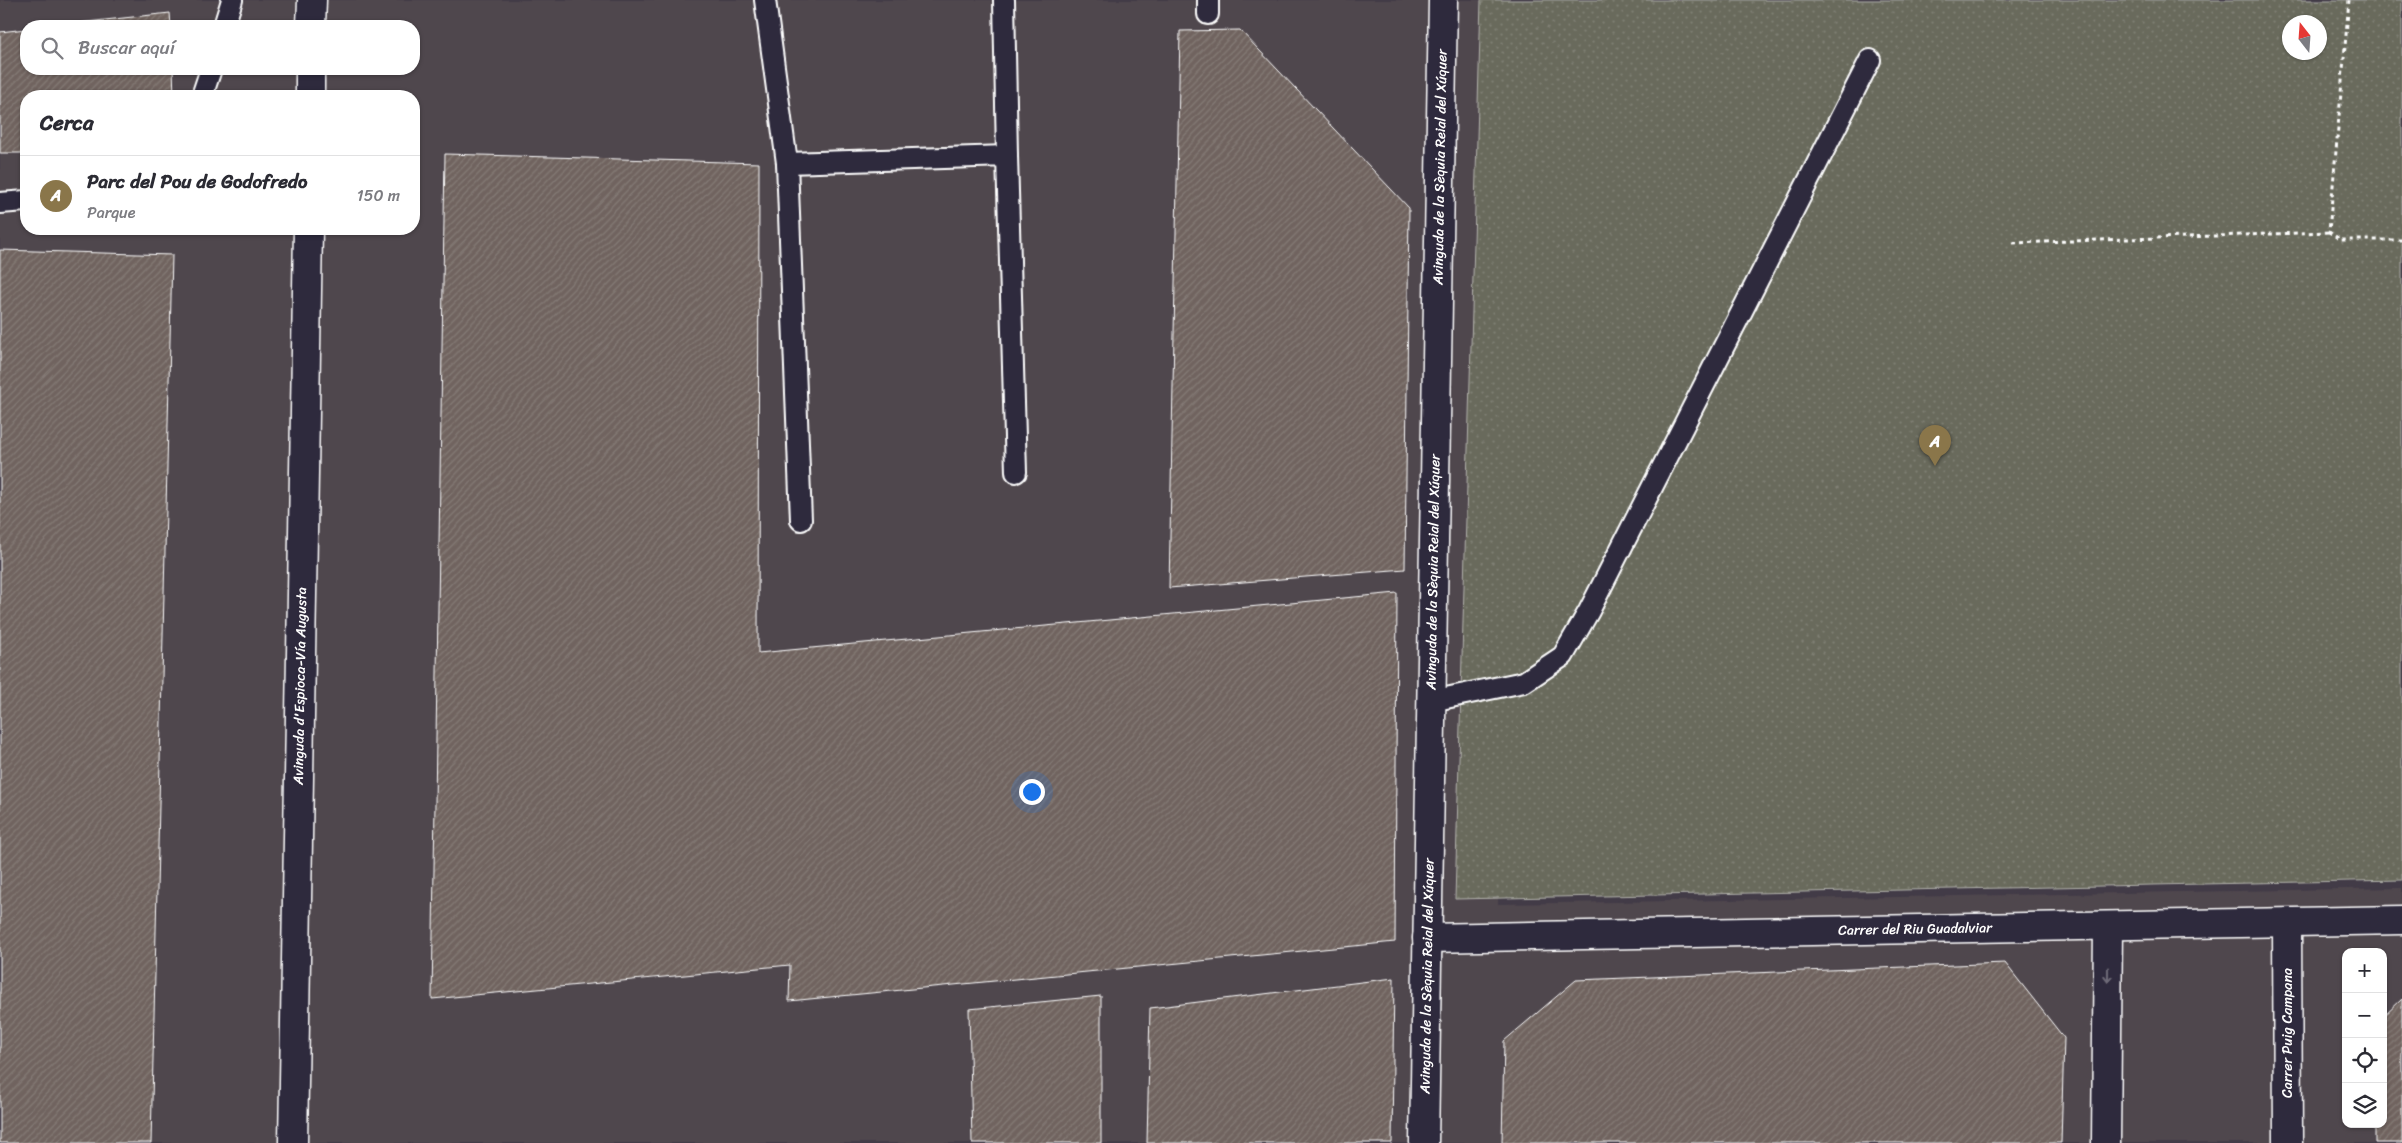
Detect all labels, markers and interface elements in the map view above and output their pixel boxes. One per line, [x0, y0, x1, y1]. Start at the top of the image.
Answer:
north arrow [2282, 15, 2327, 60]
search box [20, 20, 420, 75]
text: Buscar aquí [78, 31, 175, 64]
icon: search [38, 34, 66, 62]
street label: Avinguda de la Sèquia Reial del Xúquer [1425, 48, 1455, 286]
text: Cerca [40, 104, 94, 142]
text: Parc del Pou de Godofredo [87, 165, 308, 198]
text: A [51, 181, 61, 210]
text: 150 m [357, 181, 400, 210]
text: Parque [87, 198, 135, 227]
pin: A [1919, 425, 1951, 466]
street label: Avinguda de la Sèquia Reial del Xúquer [1418, 453, 1448, 691]
street label: Avinguda d'Espioca-Vía Augusta [286, 587, 314, 786]
your location [1019, 779, 1045, 805]
street label: Avinguda de la Sèquia Reial del Xúquer [1412, 857, 1442, 1095]
street label: Carrer del Riu Guadalviar [1838, 915, 1993, 943]
map controls [2342, 948, 2387, 1128]
button: + [2342, 948, 2387, 993]
one-way arrow [2103, 966, 2113, 982]
street label: Carrer Puig Campana [2275, 968, 2300, 1098]
button: − [2342, 993, 2387, 1038]
button: locate [2342, 1038, 2387, 1083]
button: layers [2342, 1083, 2387, 1128]

